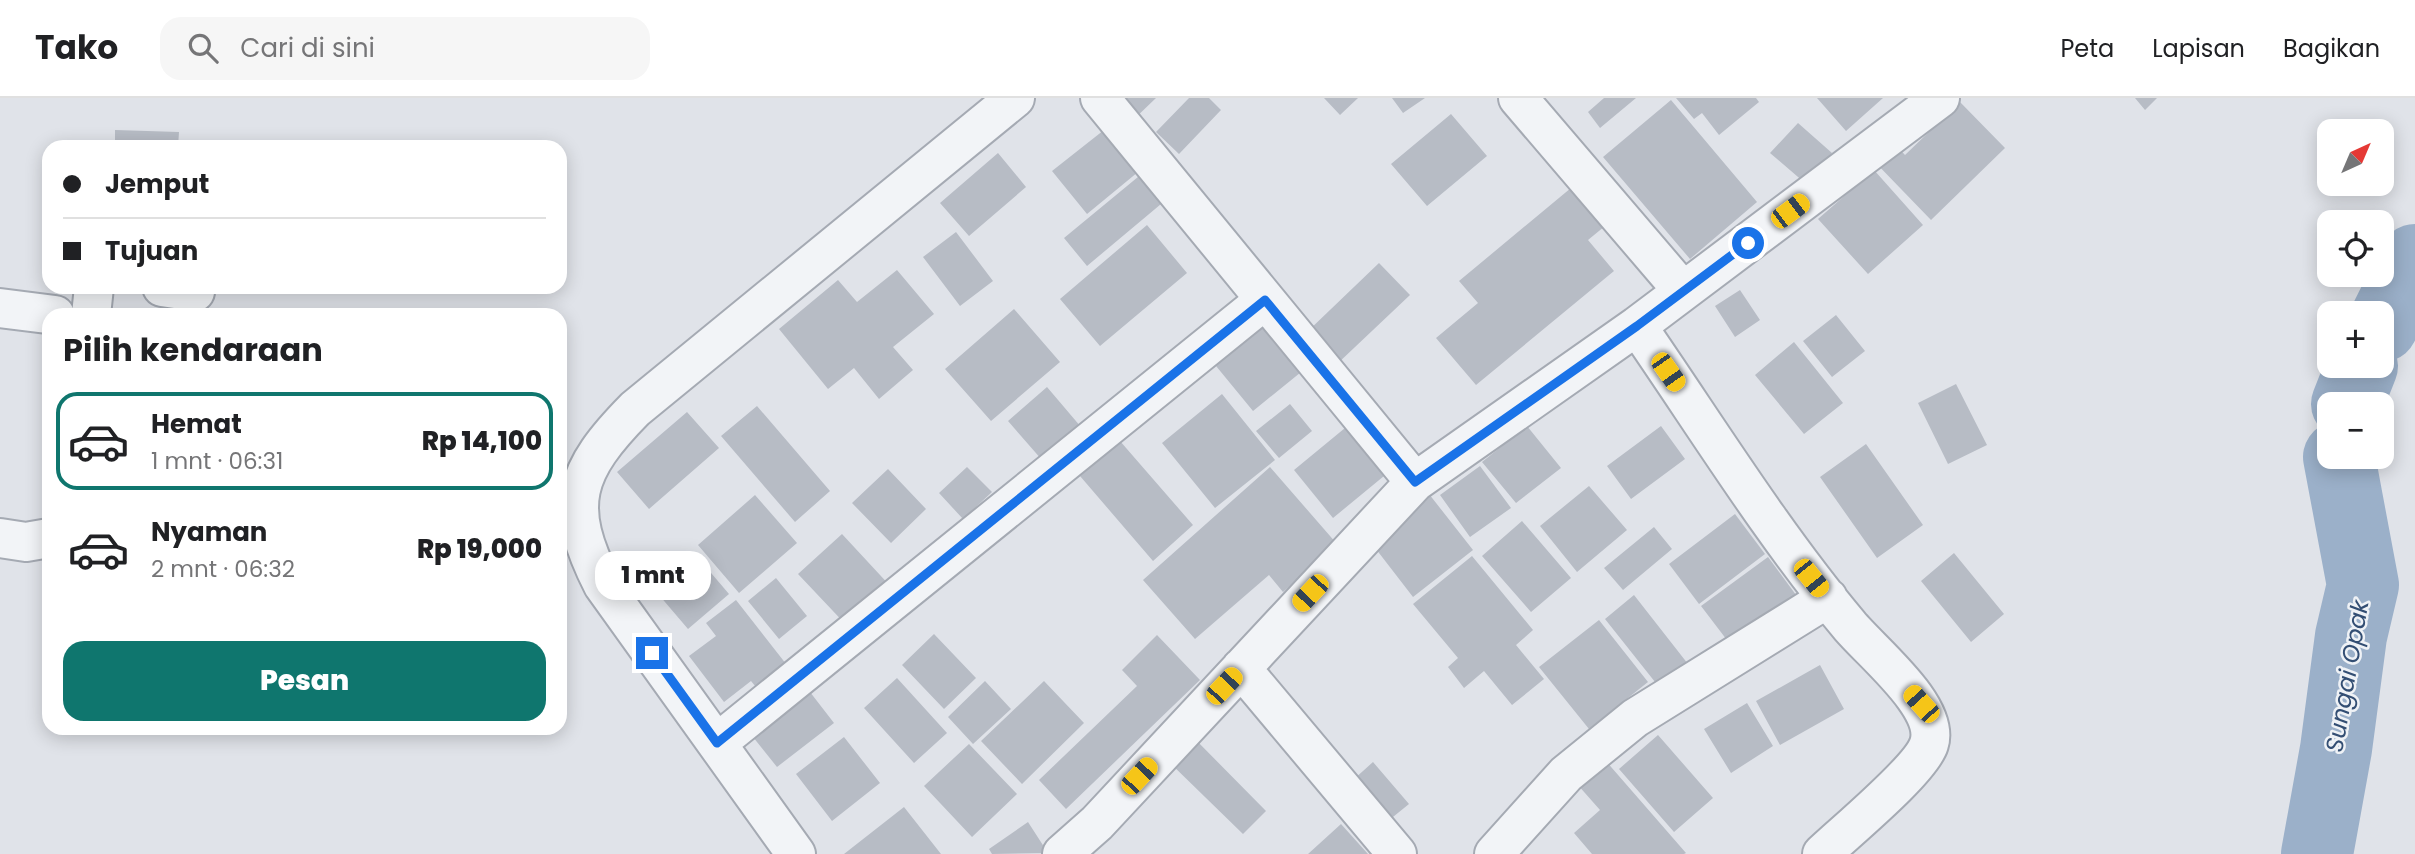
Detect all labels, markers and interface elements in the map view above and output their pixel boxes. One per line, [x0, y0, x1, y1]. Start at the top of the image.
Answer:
search box [160, 17, 650, 80]
text: Tako [35, 24, 118, 71]
icon: search [184, 29, 222, 67]
text: Cari di sini [240, 30, 375, 66]
text: Peta [2060, 32, 2114, 65]
text: Lapisan [2152, 32, 2245, 65]
text: Bagikan [2283, 32, 2380, 65]
north arrow [2317, 119, 2394, 196]
map controls [2317, 119, 2394, 469]
text: Jemput [105, 166, 209, 202]
car [1767, 190, 1814, 232]
button: locate [2317, 210, 2394, 287]
route start [1732, 227, 1764, 259]
text: Tujuan [105, 233, 198, 269]
button: + [2317, 301, 2394, 378]
text: Pilih kendaraan [63, 327, 323, 372]
car [1648, 349, 1689, 395]
button: − [2317, 392, 2394, 469]
text: Hemat [151, 406, 242, 442]
icon: car [67, 410, 130, 473]
text: Rp 14,100 [422, 423, 542, 459]
text: 1 mnt · 06:31 [151, 445, 283, 477]
text: Nyaman [151, 514, 267, 550]
icon: car [67, 518, 130, 581]
text: Rp 19,000 [417, 531, 542, 567]
callout: 1 mnt [594, 552, 710, 601]
text: 2 mnt · 06:32 [151, 553, 295, 585]
car [1790, 555, 1833, 601]
text: 1 mnt [621, 559, 685, 591]
car [1288, 570, 1333, 616]
water label: Sungai Opak [2317, 596, 2377, 755]
route end [636, 637, 668, 669]
button: Pesan [63, 641, 546, 721]
car [1202, 663, 1247, 709]
car [1900, 681, 1943, 727]
car [1117, 753, 1162, 799]

